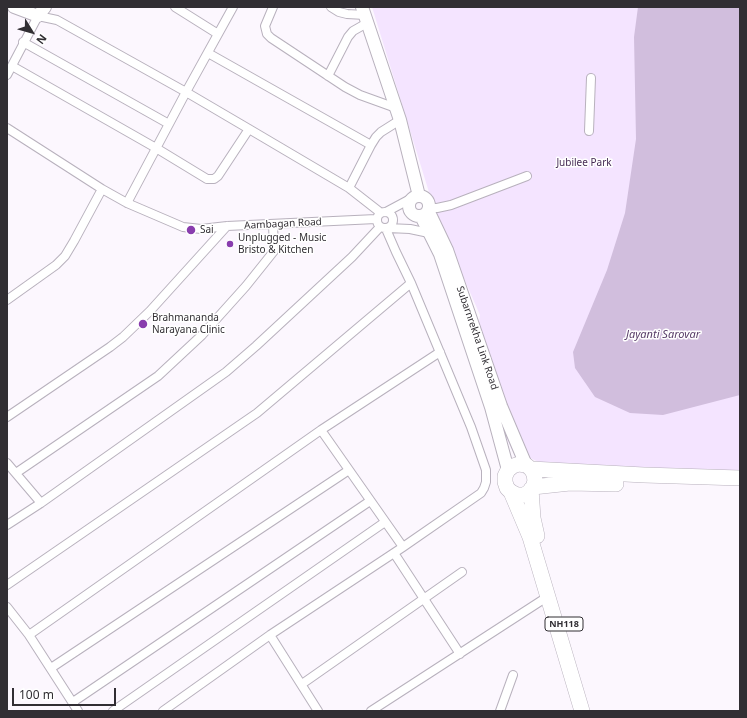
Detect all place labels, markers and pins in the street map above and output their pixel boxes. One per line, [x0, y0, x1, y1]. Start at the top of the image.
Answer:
marker: Sai [185, 224, 197, 236]
place label: Sai [200, 224, 214, 236]
place label: Unplugged - Music Bristo & Kitchen [238, 232, 326, 256]
marker: Unplugged - Music Bristo & Kitchen [225, 239, 235, 249]
place label: Brahmananda Narayana Clinic [152, 312, 225, 336]
marker: Brahmananda Narayana Clinic [137, 318, 149, 330]

